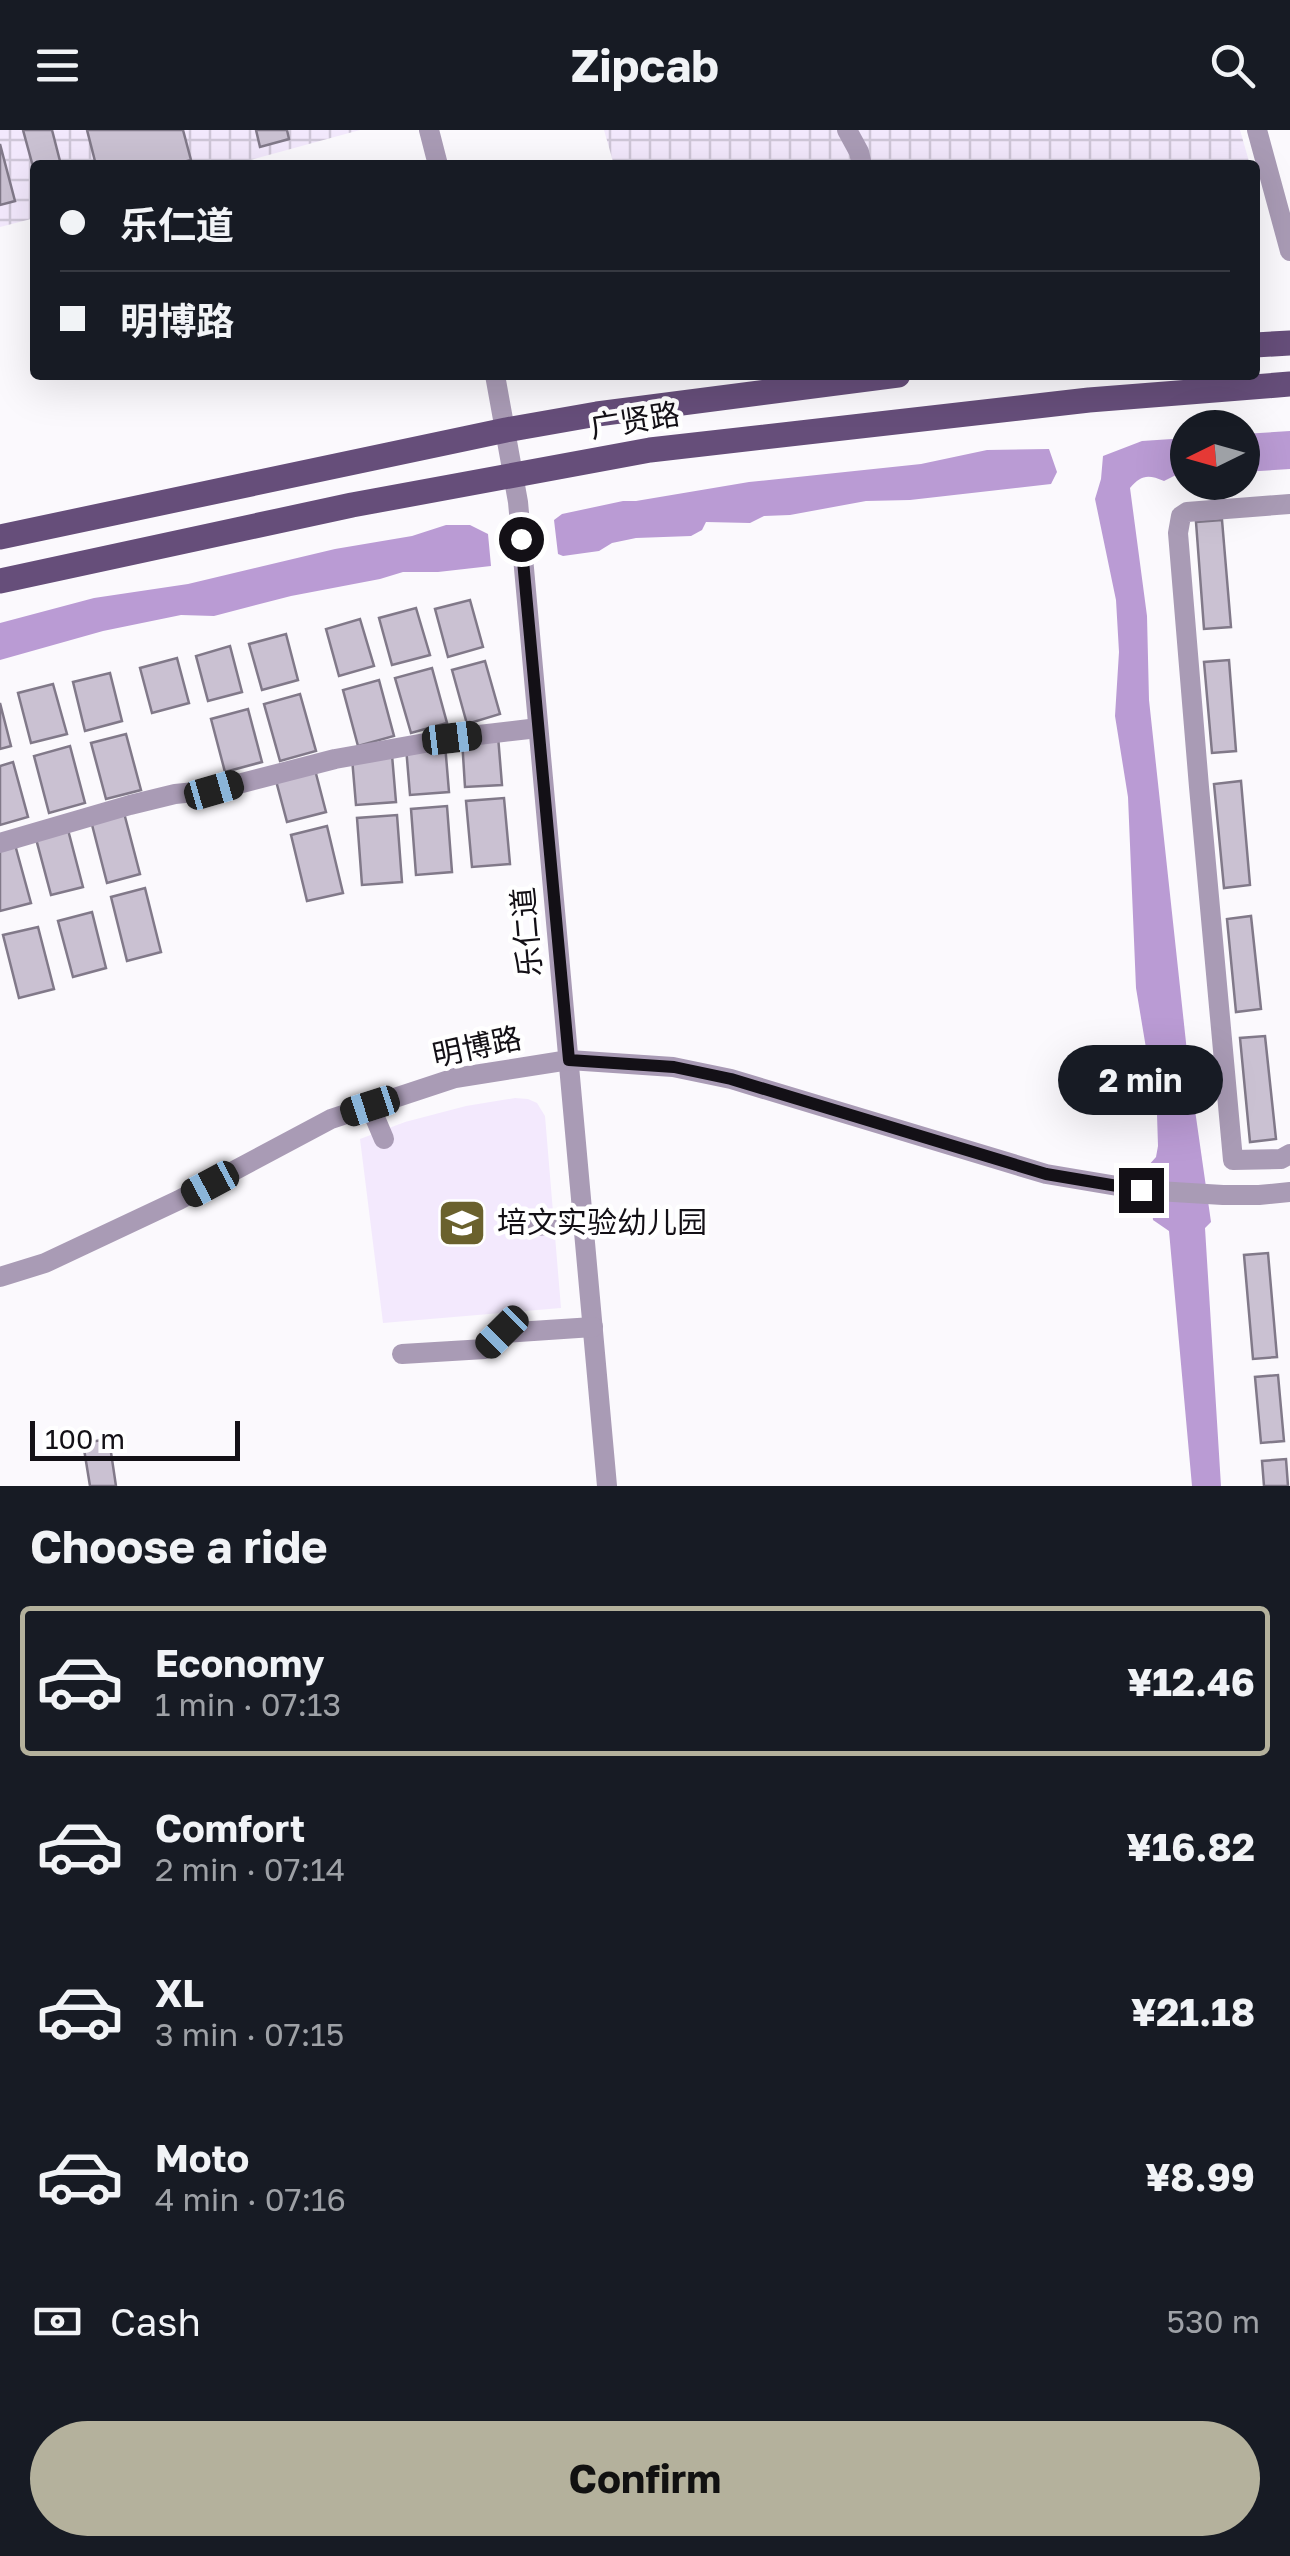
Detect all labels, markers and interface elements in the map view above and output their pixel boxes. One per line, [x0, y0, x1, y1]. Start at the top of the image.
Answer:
icon: menu [30, 38, 85, 93]
text: Zipcab [571, 38, 719, 92]
icon: search [1205, 38, 1260, 93]
text: 乐仁道 [120, 202, 234, 247]
text: 明博路 [120, 298, 234, 343]
street label: 广贤路 [588, 395, 682, 445]
north arrow [1170, 410, 1260, 500]
map controls [1170, 410, 1260, 500]
route start [499, 517, 544, 562]
car [420, 719, 484, 757]
car [181, 767, 247, 813]
street label: 乐仁道 [504, 886, 548, 978]
street label: 明博路 [429, 1019, 525, 1073]
callout: 2 min [1058, 1045, 1224, 1115]
text: 2 min [1099, 1061, 1182, 1099]
car [337, 1082, 403, 1130]
car [176, 1157, 244, 1211]
route end [1119, 1168, 1164, 1213]
school or university icon: 培文实验幼儿园 [436, 1197, 488, 1249]
place label: 培文实验幼儿园 [497, 1204, 707, 1240]
car [470, 1300, 534, 1364]
scale bar [30, 1416, 240, 1460]
text: 100 m [45, 1422, 125, 1455]
text: Choose a ride [30, 1519, 328, 1573]
icon: car [35, 1636, 125, 1726]
text: Economy [155, 1640, 324, 1685]
text: ¥12.46 [1127, 1659, 1255, 1704]
text: 1 min · 07:13 [155, 1685, 341, 1723]
icon: car [35, 1801, 125, 1891]
text: Comfort [155, 1805, 305, 1850]
text: ¥16.82 [1127, 1824, 1255, 1869]
text: 2 min · 07:14 [155, 1850, 345, 1888]
icon: car [35, 1966, 125, 2056]
text: XL [155, 1970, 204, 2015]
text: ¥21.18 [1131, 1989, 1255, 2034]
text: 3 min · 07:15 [155, 2015, 344, 2053]
icon: car [35, 2131, 125, 2221]
text: Moto [155, 2135, 249, 2180]
text: ¥8.99 [1145, 2154, 1255, 2199]
text: 4 min · 07:16 [155, 2180, 346, 2218]
icon: cash [30, 2294, 85, 2349]
text: Cash [110, 2299, 201, 2344]
text: 530 m [1167, 2302, 1260, 2340]
button: Confirm [30, 2421, 1260, 2536]

